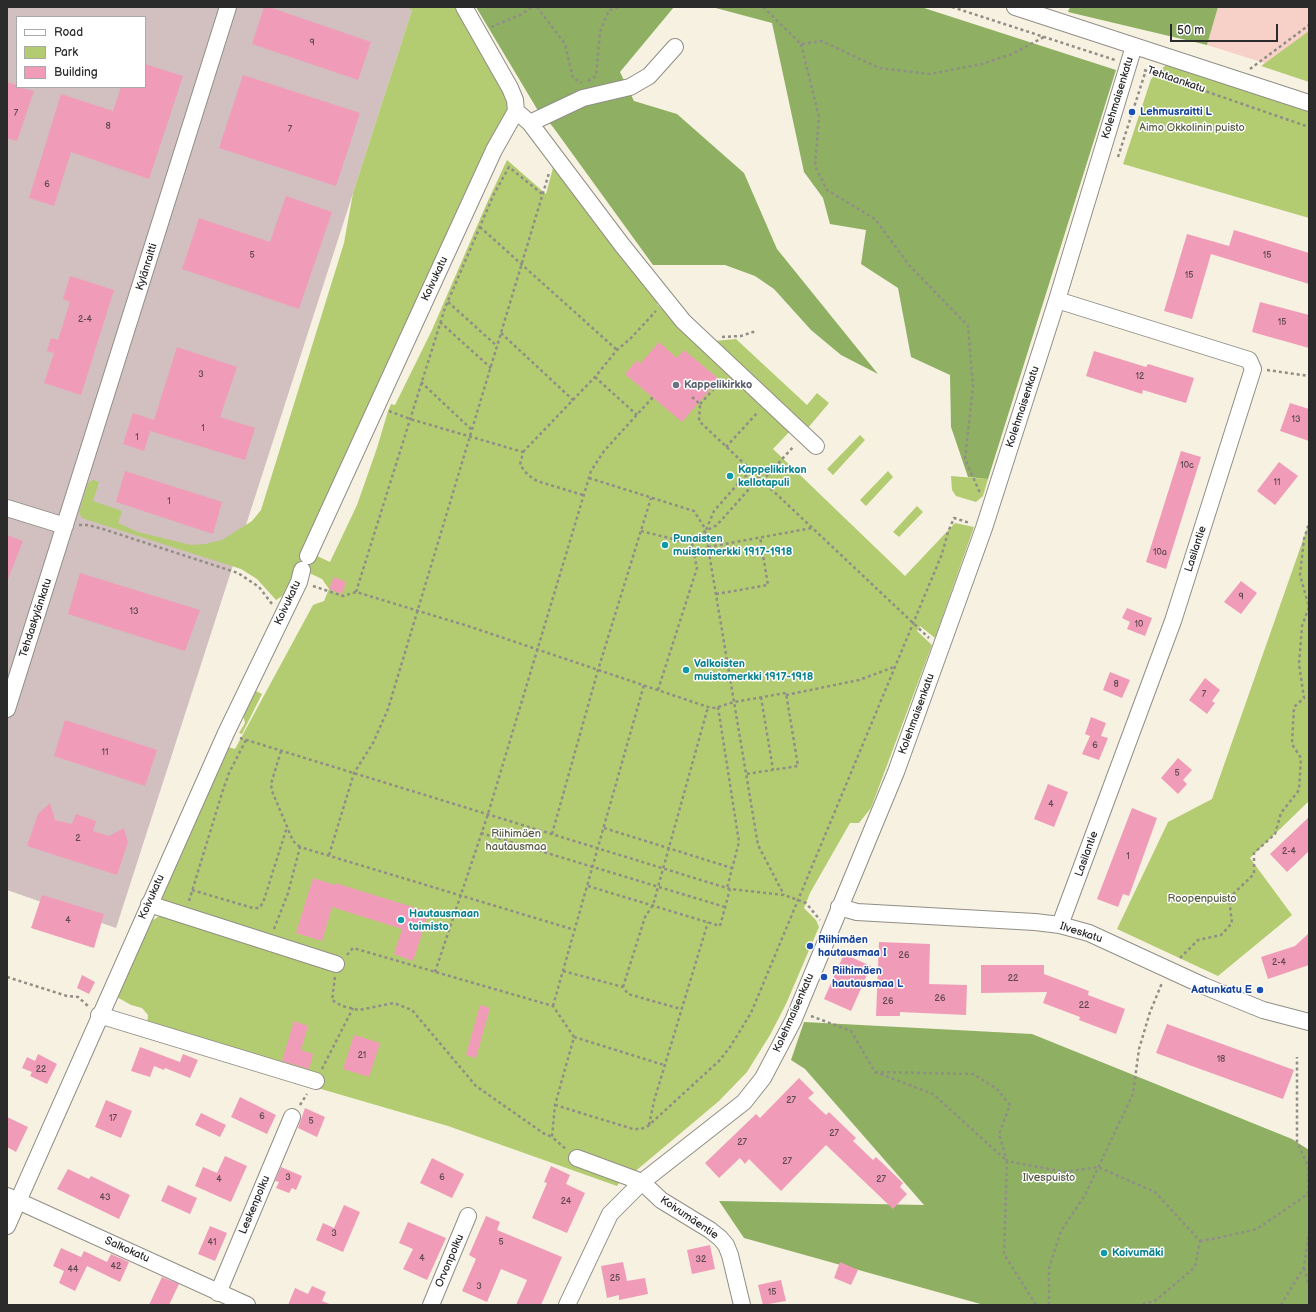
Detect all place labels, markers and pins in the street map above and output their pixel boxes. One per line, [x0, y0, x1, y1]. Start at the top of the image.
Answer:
place label: Lehmusraitti L [1140, 105, 1212, 119]
marker: Lehmusraitti L [1127, 107, 1137, 117]
place label: Kappelikirkko [684, 378, 752, 392]
marker: Kappelikirkko [671, 380, 681, 390]
place label: Kappelikirkon kellotapuli [738, 463, 807, 489]
marker: Kappelikirkon kellotapuli [725, 471, 735, 481]
place label: Punaisten muistomerkki 1917-1918 [673, 532, 792, 558]
marker: Punaisten muistomerkki 1917-1918 [660, 540, 670, 550]
place label: Valkoisten muistomerkki 1917-1918 [694, 657, 813, 683]
marker: Valkoisten muistomerkki 1917-1918 [681, 665, 691, 675]
place label: Hautausmaan toimisto [409, 907, 479, 933]
marker: Hautausmaan toimisto [396, 915, 406, 925]
place label: Riihimäen hautausmaa I [818, 933, 887, 959]
marker: Riihimäen hautausmaa I [805, 941, 815, 951]
place label: Riihimäen hautausmaa L [832, 964, 903, 990]
marker: Riihimäen hautausmaa L [819, 972, 829, 982]
place label: Aatunkatu E [1191, 983, 1252, 997]
marker: Aatunkatu E [1255, 985, 1265, 995]
place label: Koivumäki [1112, 1246, 1164, 1260]
marker: Koivumäki [1099, 1248, 1109, 1258]

